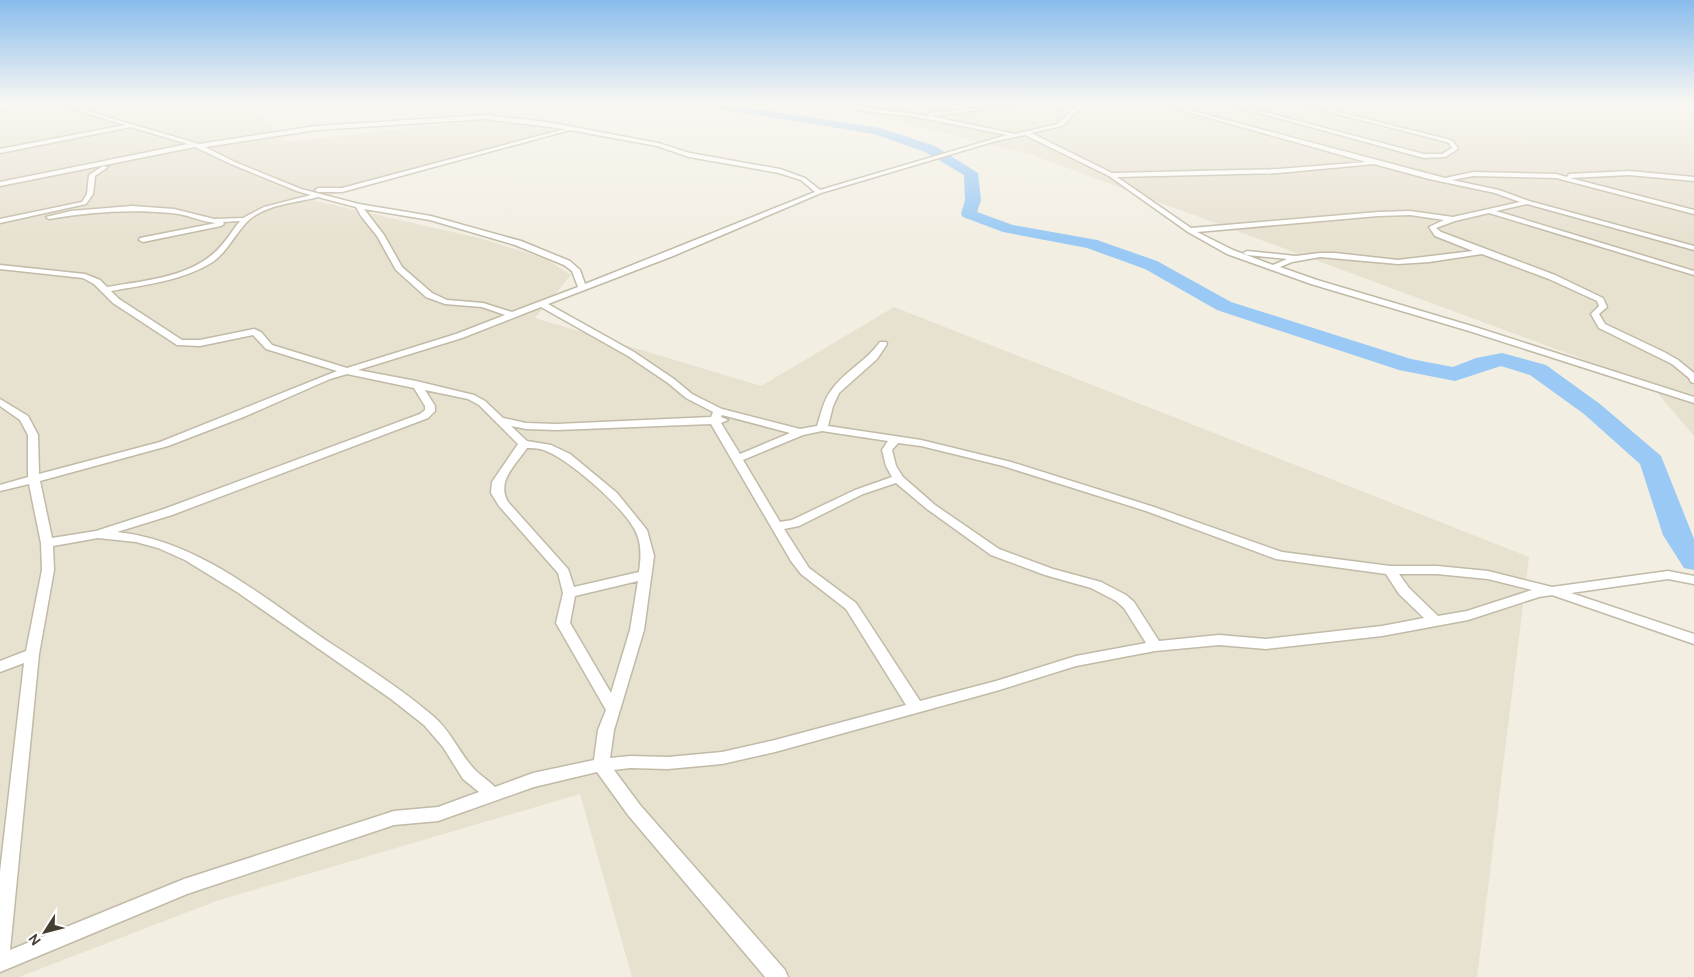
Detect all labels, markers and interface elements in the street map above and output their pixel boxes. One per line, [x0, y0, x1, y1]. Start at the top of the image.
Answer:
north arrow [20, 907, 70, 957]
text: N [24, 930, 45, 949]

